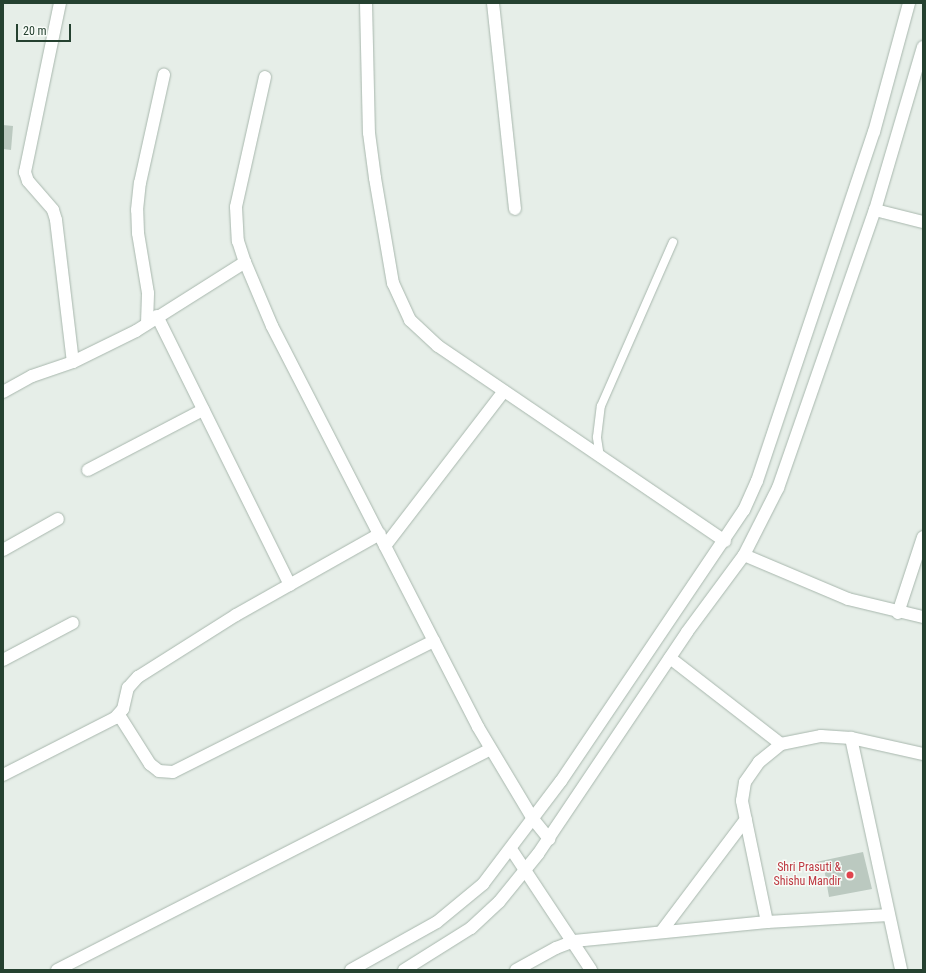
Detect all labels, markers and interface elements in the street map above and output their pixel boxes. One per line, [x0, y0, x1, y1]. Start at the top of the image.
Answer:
scale bar [18, 16, 73, 42]
text: 20 m [23, 24, 47, 38]
place label: Shri Prasuti & Shishu Mandir [773, 861, 841, 889]
marker: Shri Prasuti & Shishu Mandir [844, 869, 856, 881]

